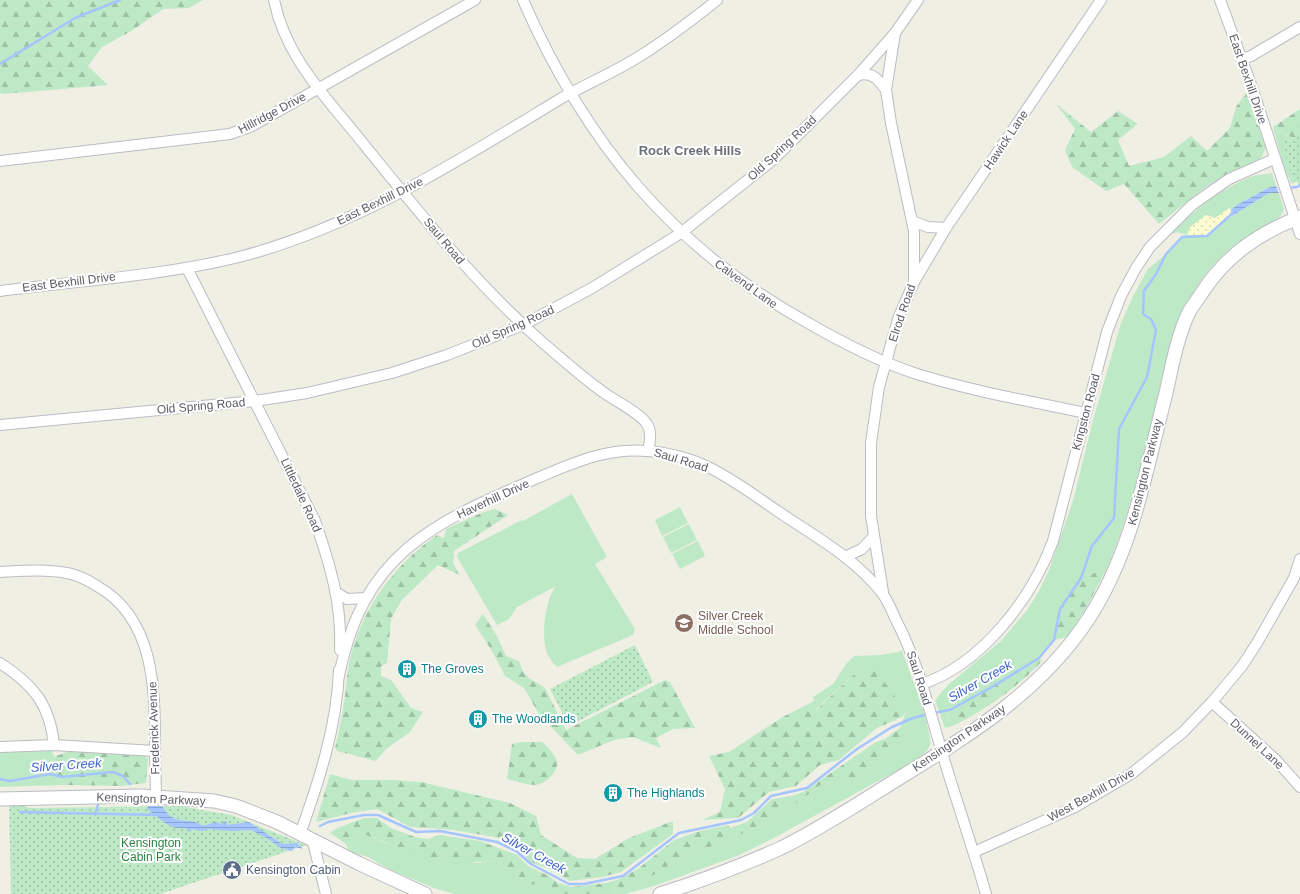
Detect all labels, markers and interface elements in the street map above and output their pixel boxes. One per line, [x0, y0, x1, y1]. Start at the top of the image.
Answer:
street label: East Bexhill Drive [1226, 32, 1270, 126]
street label: Hillridge Drive [236, 89, 309, 137]
street label: Hawick Lane [981, 107, 1031, 172]
street label: Old Spring Road [745, 113, 819, 183]
district label: Rock Creek Hills [639, 143, 741, 158]
street label: East Bexhill Drive [335, 174, 426, 228]
street label: Saul Road [421, 215, 467, 267]
street label: Calvend Lane [712, 257, 780, 312]
street label: East Bexhill Drive [21, 269, 117, 295]
street label: Elrod Road [886, 282, 918, 344]
street label: Old Spring Road [470, 303, 556, 351]
street label: Kingston Road [1069, 372, 1103, 452]
street label: Old Spring Road [156, 395, 246, 417]
street label: Kensington Parkway [1125, 417, 1165, 527]
street label: Saul Road [652, 445, 710, 475]
street label: Littledale Road [278, 456, 324, 534]
street label: Haverhill Drive [455, 476, 532, 522]
place label: Silver Creek Middle School [698, 609, 773, 637]
school or university icon: Silver Creek Middle School [673, 612, 695, 634]
street label: Saul Road [904, 649, 934, 707]
water label: Silver Creek [946, 656, 1016, 705]
building icon: The Groves [396, 658, 418, 680]
place label: The Groves [421, 662, 484, 676]
street label: Frederick Avenue [145, 681, 163, 775]
street label: Kensington Parkway [910, 702, 1008, 774]
building icon: The Woodlands [467, 708, 489, 730]
place label: The Woodlands [492, 712, 576, 726]
street label: Dunnel Lane [1227, 716, 1287, 773]
water label: Silver Creek [30, 755, 103, 775]
street label: West Bexhill Drive [1045, 765, 1137, 825]
building icon: The Highlands [602, 782, 624, 804]
place label: The Highlands [627, 786, 704, 800]
street label: Kensington Parkway [96, 790, 206, 808]
water label: Silver Creek [499, 829, 570, 877]
park label: Kensington Cabin Park [121, 836, 182, 864]
public building icon: Kensington Cabin [221, 859, 243, 881]
place label: Kensington Cabin [246, 863, 341, 877]

